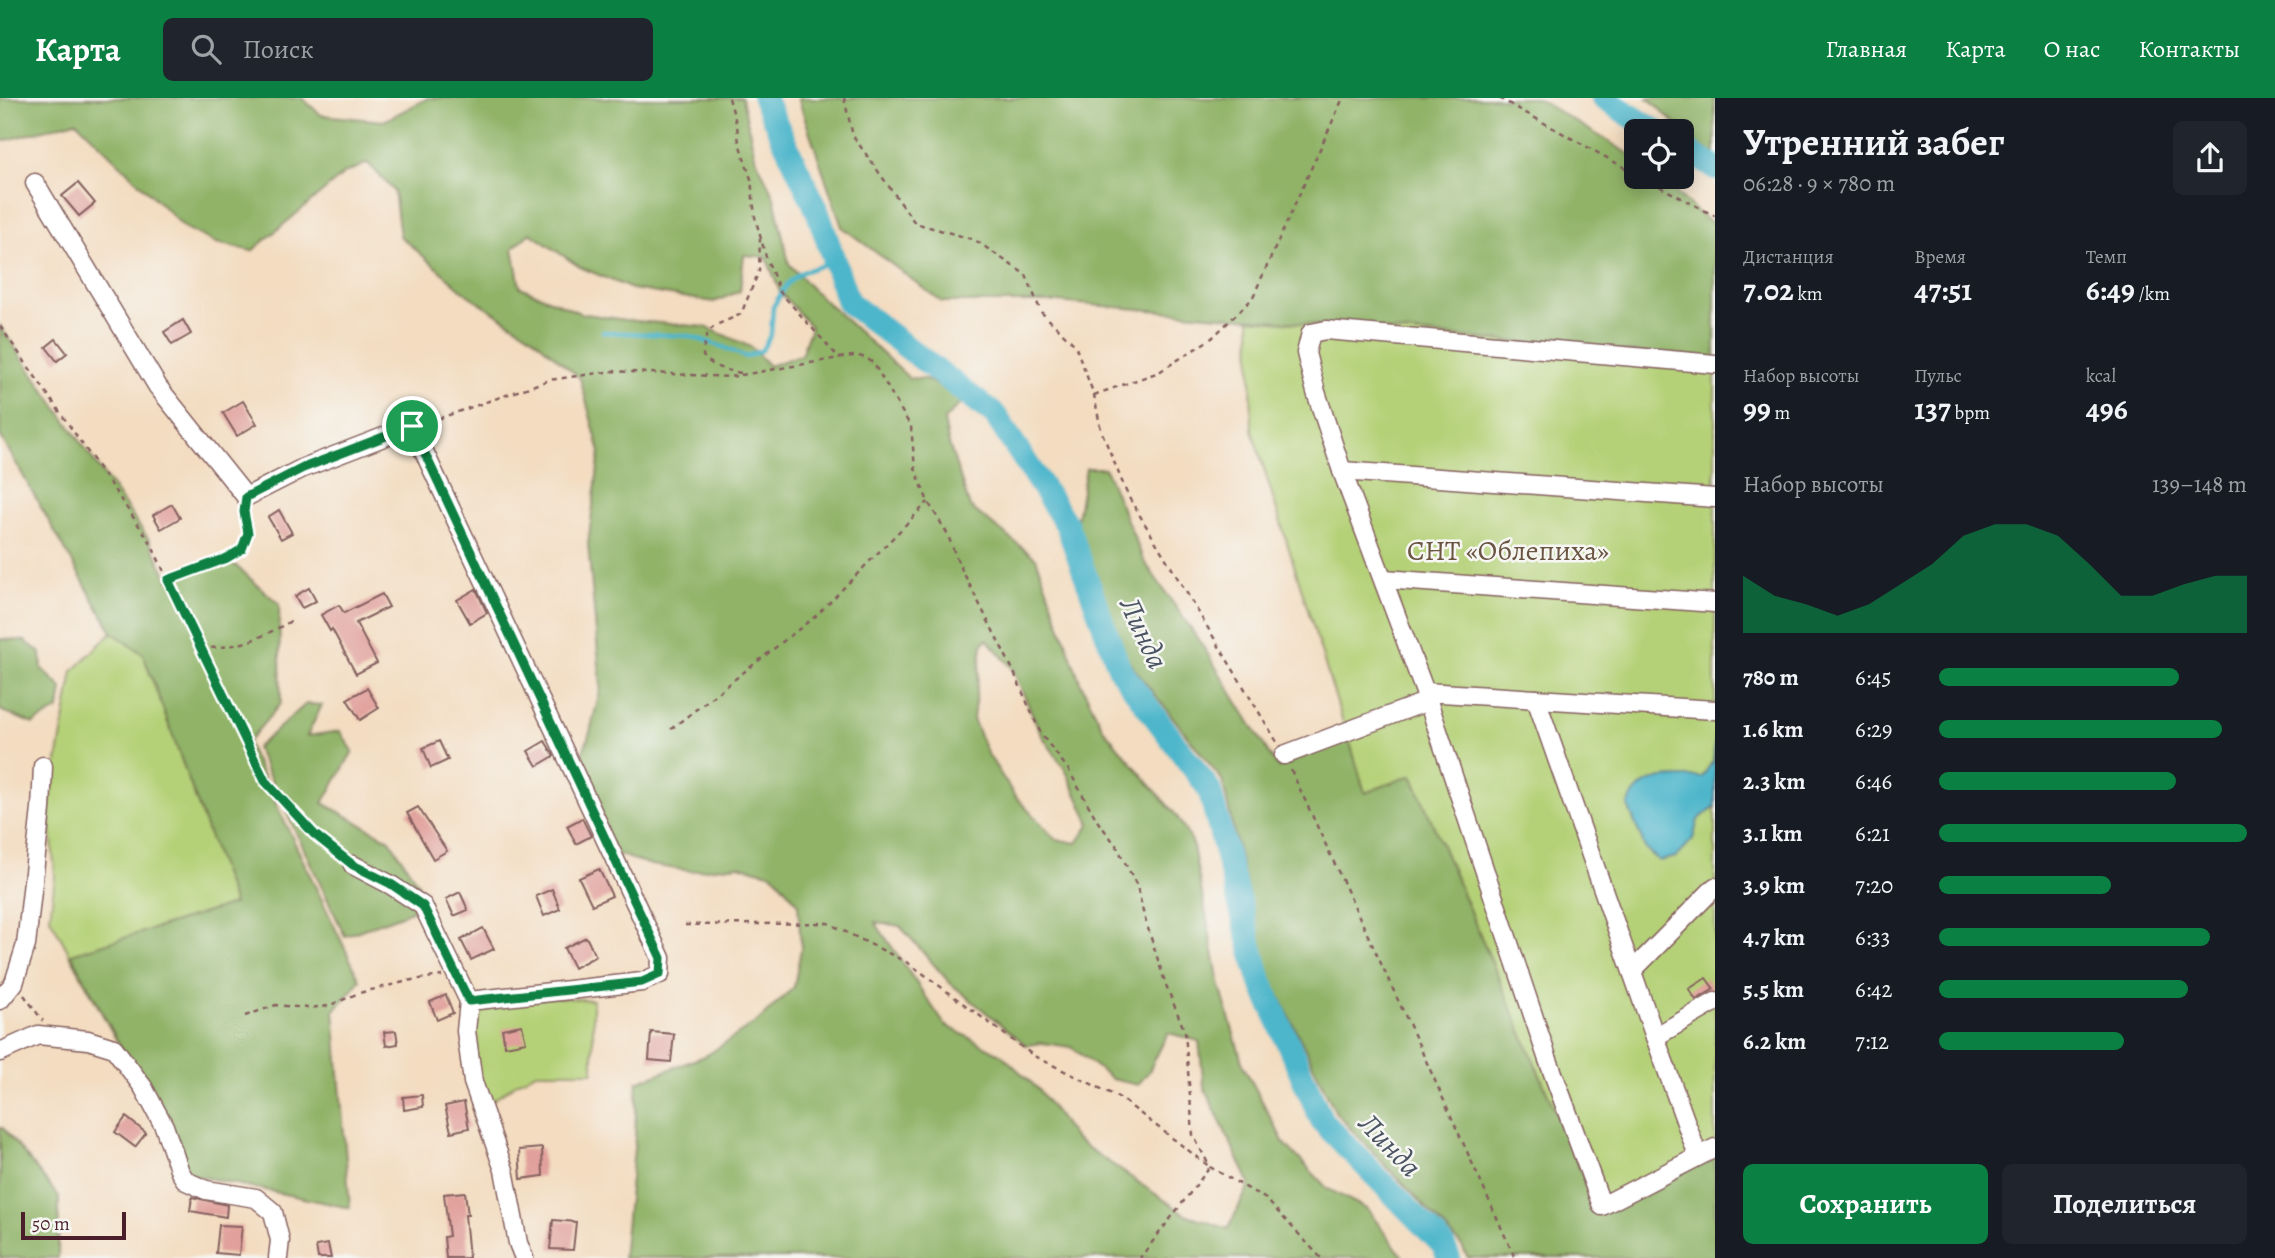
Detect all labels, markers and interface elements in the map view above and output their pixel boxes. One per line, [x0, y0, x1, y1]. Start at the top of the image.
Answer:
search box [163, 18, 653, 81]
text: Карта [35, 27, 121, 72]
icon: search [187, 30, 225, 68]
text: Поиск [243, 32, 314, 67]
text: Главная [1826, 33, 1907, 65]
text: Карта [1945, 33, 2006, 65]
text: О нас [2044, 33, 2100, 65]
text: Контакты [2138, 33, 2240, 65]
text: Утренний забег [1743, 116, 2004, 168]
map controls [1624, 119, 1694, 189]
button: locate [1624, 119, 1694, 189]
button: share [2173, 121, 2247, 195]
text: 06:28 · 9 × 780 m [1743, 168, 1895, 199]
text: Дистанция [1743, 244, 1834, 270]
text: Время [1914, 244, 1966, 270]
text: Темп [2086, 244, 2127, 270]
text: 7.02 [1743, 270, 1794, 310]
text: 47:51 [1914, 270, 1972, 310]
text: 6:49 [2086, 270, 2135, 310]
text: km [1794, 281, 1823, 307]
text: /km [2135, 281, 2170, 307]
text: Набор высоты [1743, 363, 1859, 389]
text: Пульс [1914, 363, 1962, 389]
text: kcal [2086, 363, 2116, 389]
text: 99 [1743, 389, 1771, 429]
text: 137 [1914, 389, 1951, 429]
text: 496 [2086, 389, 2128, 429]
pin [382, 396, 442, 456]
text: m [1771, 400, 1790, 426]
text: bpm [1951, 400, 1990, 426]
icon: arrive [393, 407, 431, 445]
text: Набор высоты [1743, 469, 1884, 500]
text: 139–148 m [2152, 469, 2247, 500]
park label: СНТ «Облепиха» [1407, 532, 1609, 570]
water label: Линда [1110, 589, 1178, 676]
text: 780 m [1743, 662, 1799, 693]
text: 6:45 [1855, 662, 1891, 693]
text: 1.6 km [1743, 714, 1803, 745]
text: 6:29 [1855, 714, 1893, 745]
text: 2.3 km [1743, 766, 1806, 797]
text: 6:46 [1855, 766, 1892, 797]
text: 3.1 km [1743, 818, 1803, 849]
text: 6:21 [1855, 818, 1890, 849]
text: 3.9 km [1743, 870, 1805, 901]
text: 7:20 [1855, 870, 1893, 901]
text: 4.7 km [1743, 922, 1805, 953]
text: 6:33 [1855, 922, 1890, 953]
text: 5.5 km [1743, 974, 1804, 1005]
text: 6:42 [1855, 974, 1892, 1005]
text: 6.2 km [1743, 1026, 1806, 1057]
text: 7:12 [1855, 1026, 1889, 1057]
water label: Линда [1349, 1103, 1431, 1186]
button: Сохранить [1743, 1164, 1988, 1244]
button: Поделиться [2002, 1164, 2247, 1244]
scale bar [21, 1209, 126, 1241]
text: 50 m [32, 1211, 70, 1237]

